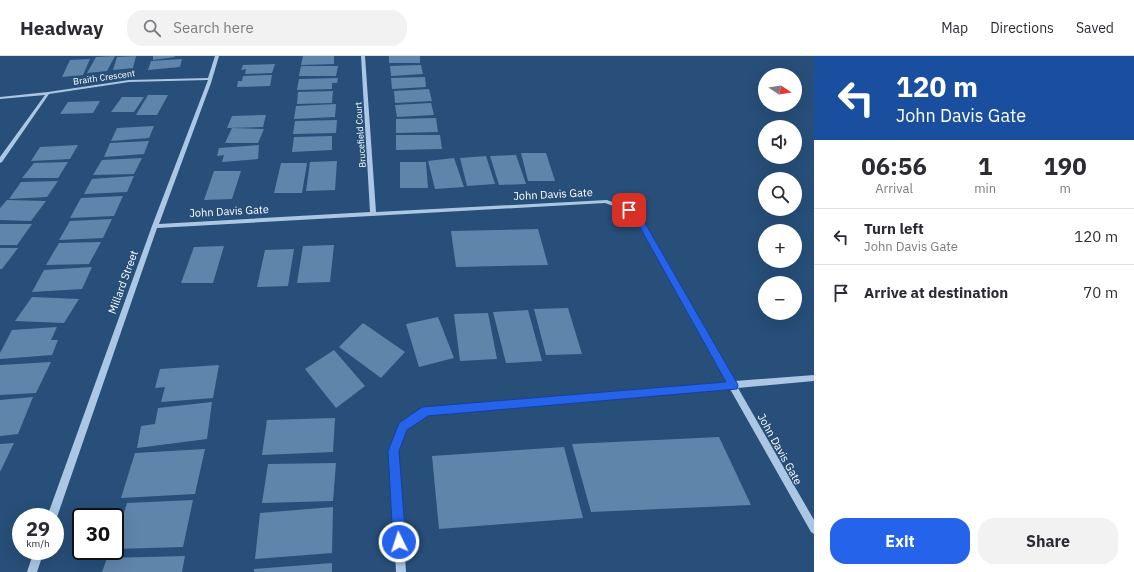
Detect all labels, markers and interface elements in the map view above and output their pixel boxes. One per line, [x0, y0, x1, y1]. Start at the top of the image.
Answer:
search box [127, 10, 407, 46]
text: Headway [20, 16, 103, 40]
icon: search [141, 17, 163, 39]
text: Search here [173, 18, 254, 37]
text: Map [941, 19, 968, 37]
text: Directions [990, 19, 1054, 37]
text: Saved [1076, 19, 1114, 37]
street label: Braith Crescent [72, 67, 136, 87]
north arrow [758, 68, 802, 112]
map controls [758, 68, 802, 320]
text: 120 m [896, 68, 978, 105]
icon: left [830, 72, 882, 124]
street label: Brucefield Court [352, 102, 368, 168]
text: John Davis Gate [896, 104, 1026, 127]
button: sound [758, 120, 802, 164]
text: 06:56 [861, 150, 927, 182]
text: 1 [978, 150, 992, 182]
text: 190 [1043, 150, 1087, 182]
button: search [758, 172, 802, 216]
text: Arrival [875, 180, 913, 197]
text: min [974, 180, 996, 197]
text: m [1059, 180, 1071, 197]
street label: John Davis Gate [513, 185, 593, 203]
pin [612, 193, 646, 227]
icon: arrive [618, 199, 640, 221]
street label: John Davis Gate [189, 202, 269, 220]
text: Turn left [864, 219, 924, 238]
button: + [758, 224, 802, 268]
icon: left [830, 226, 852, 248]
text: 120 m [1074, 227, 1118, 246]
text: John Davis Gate [864, 238, 958, 255]
street label: Millard Street [105, 248, 141, 316]
button: − [758, 276, 802, 320]
icon: arrive [830, 282, 852, 304]
text: Arrive at destination [864, 283, 1008, 302]
text: 70 m [1083, 283, 1118, 302]
street label: John Davis Gate [755, 411, 805, 487]
speed limit sign: 30 [72, 508, 124, 560]
text: 29 [26, 515, 50, 542]
button: Exit [830, 518, 970, 564]
button: Share [978, 518, 1118, 564]
position arrow [378, 521, 420, 563]
text: km/h [26, 537, 50, 550]

